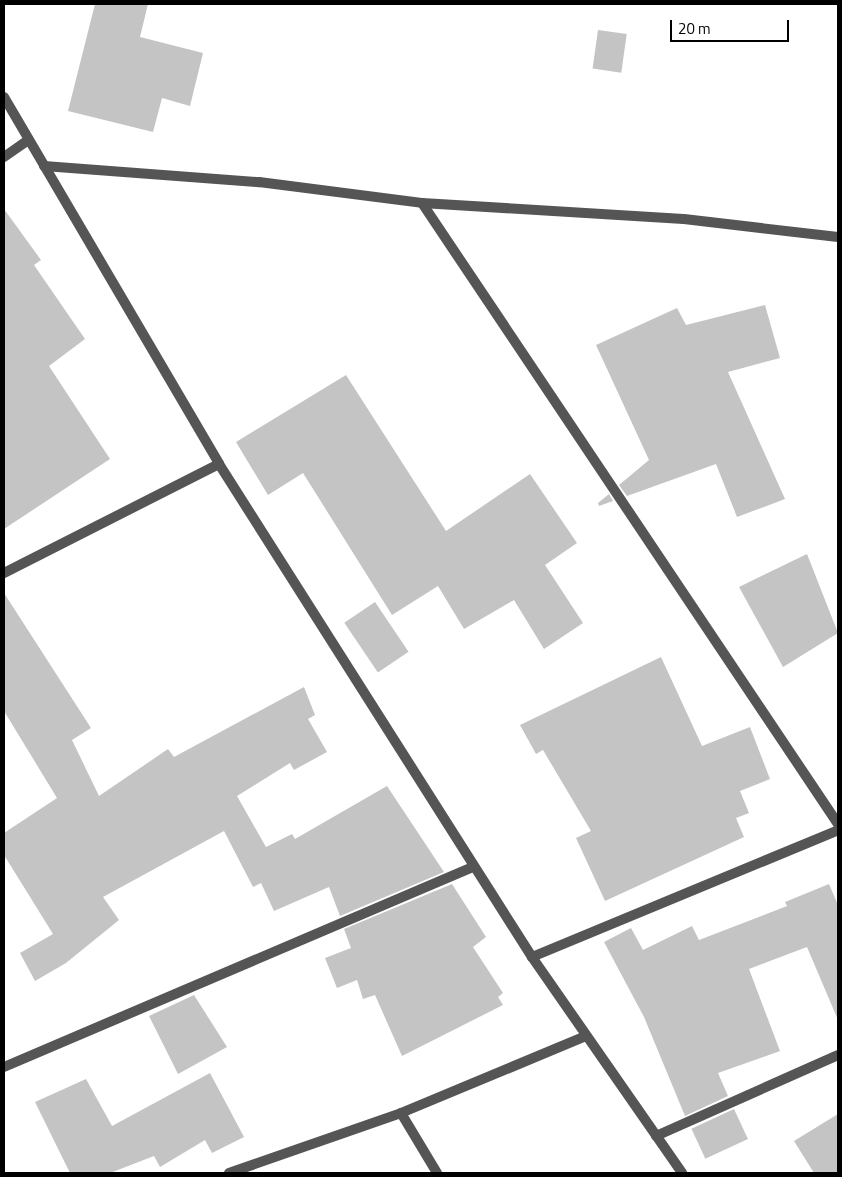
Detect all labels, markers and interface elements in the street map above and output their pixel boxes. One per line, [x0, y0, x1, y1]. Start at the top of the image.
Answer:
scale bar [672, 10, 791, 42]
text: 20 m [678, 17, 711, 40]

